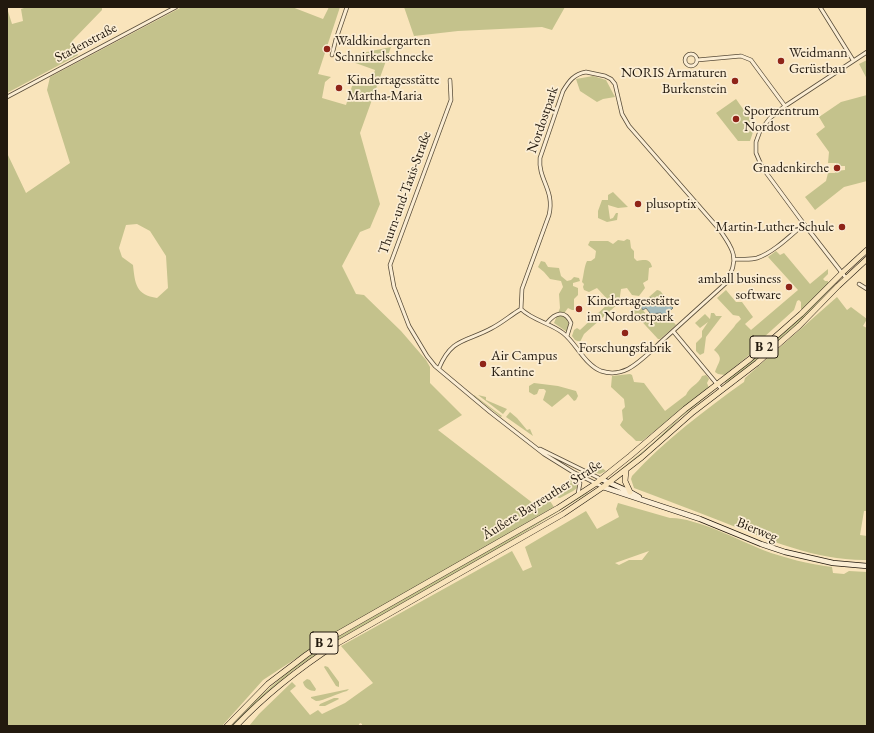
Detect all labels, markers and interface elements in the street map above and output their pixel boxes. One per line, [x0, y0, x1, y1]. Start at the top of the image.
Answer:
street label: Stadenstraße [52, 20, 120, 66]
place label: Waldkindergarten Schnirkelschnecke [335, 33, 433, 66]
marker: Waldkindergarten Schnirkelschnecke [322, 44, 332, 54]
place label: Weidmann Gerüstbau [789, 45, 848, 78]
marker: Weidmann Gerüstbau [776, 56, 786, 66]
place label: NORIS Armaturen Burkenstein [621, 65, 727, 98]
place label: Kindertagesstätte Martha-Maria [347, 72, 439, 104]
marker: NORIS Armaturen Burkenstein [730, 76, 740, 86]
marker: Kindertagesstätte Martha-Maria [334, 83, 344, 93]
street label: Nordostpark [524, 84, 562, 156]
place label: Sportzentrum Nordost [744, 103, 819, 136]
marker: Sportzentrum Nordost [731, 114, 741, 124]
street label: Thurn-und-Taxis-Straße [375, 129, 435, 257]
place label: Gnadenkirche [753, 160, 829, 176]
marker: Gnadenkirche [832, 163, 842, 173]
place label: plusoptix [646, 196, 696, 212]
marker: plusoptix [633, 199, 643, 209]
place label: Martin-Luther-Schule [716, 219, 834, 235]
marker: Martin-Luther-Schule [837, 222, 847, 232]
place label: amball business software [698, 271, 781, 304]
marker: amball business software [784, 282, 794, 292]
place label: Kindertagesstätte im Nordostpark [587, 293, 679, 326]
marker: Kindertagesstätte im Nordostpark [574, 304, 584, 314]
marker: Forschungsfabrik [620, 328, 630, 338]
road number: B 2 [750, 336, 778, 358]
place label: Forschungsfabrik [579, 340, 671, 356]
place label: Air Campus Kantine [491, 348, 557, 380]
marker: Air Campus Kantine [478, 359, 488, 369]
street label: Äußere Bayreuther Straße [479, 456, 605, 544]
street label: Bierweg [734, 514, 780, 546]
road number: B 2 [310, 632, 338, 654]

